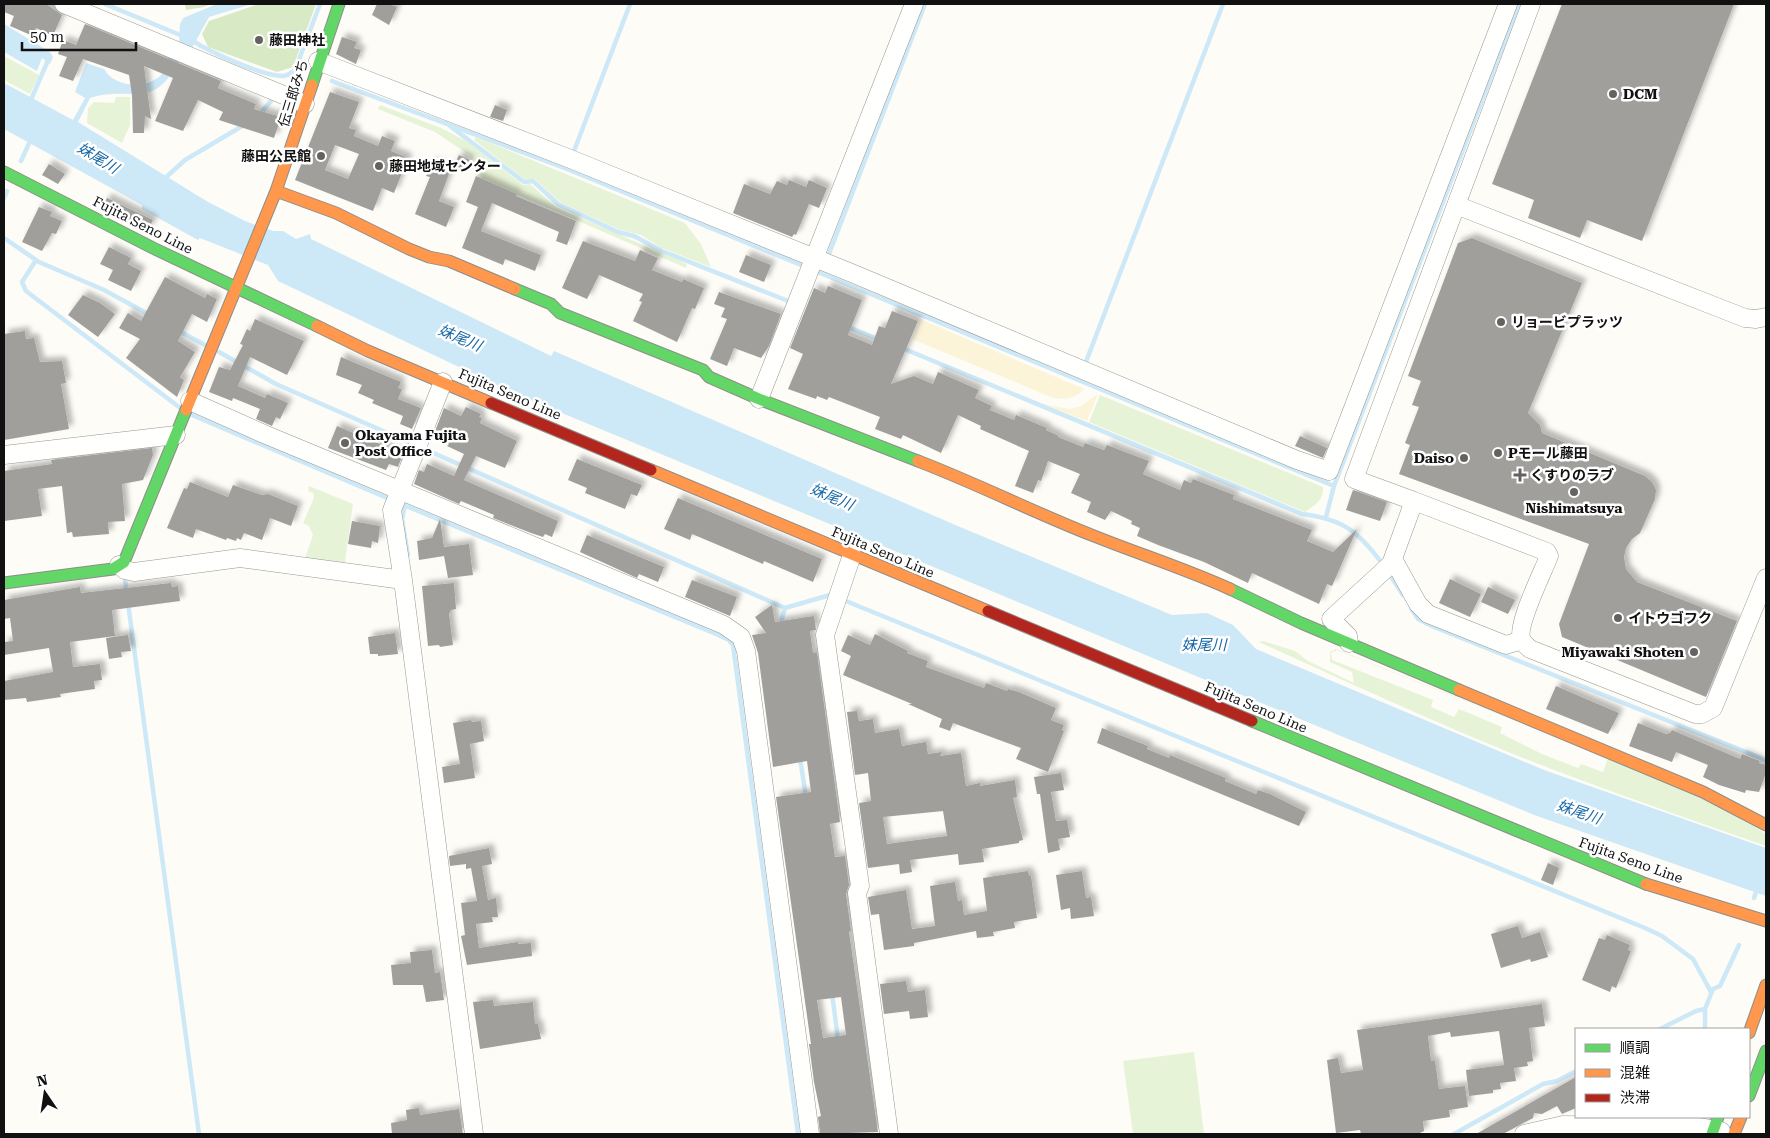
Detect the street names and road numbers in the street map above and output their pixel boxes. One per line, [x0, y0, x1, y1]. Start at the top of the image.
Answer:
street label: 伝三郎みち [275, 57, 311, 129]
street label: Fujita Seno Line [90, 193, 196, 257]
street label: Fujita Seno Line [456, 365, 564, 423]
street label: Fujita Seno Line [829, 523, 937, 581]
street label: Fujita Seno Line [1202, 678, 1310, 736]
street label: Fujita Seno Line [1577, 834, 1686, 886]

